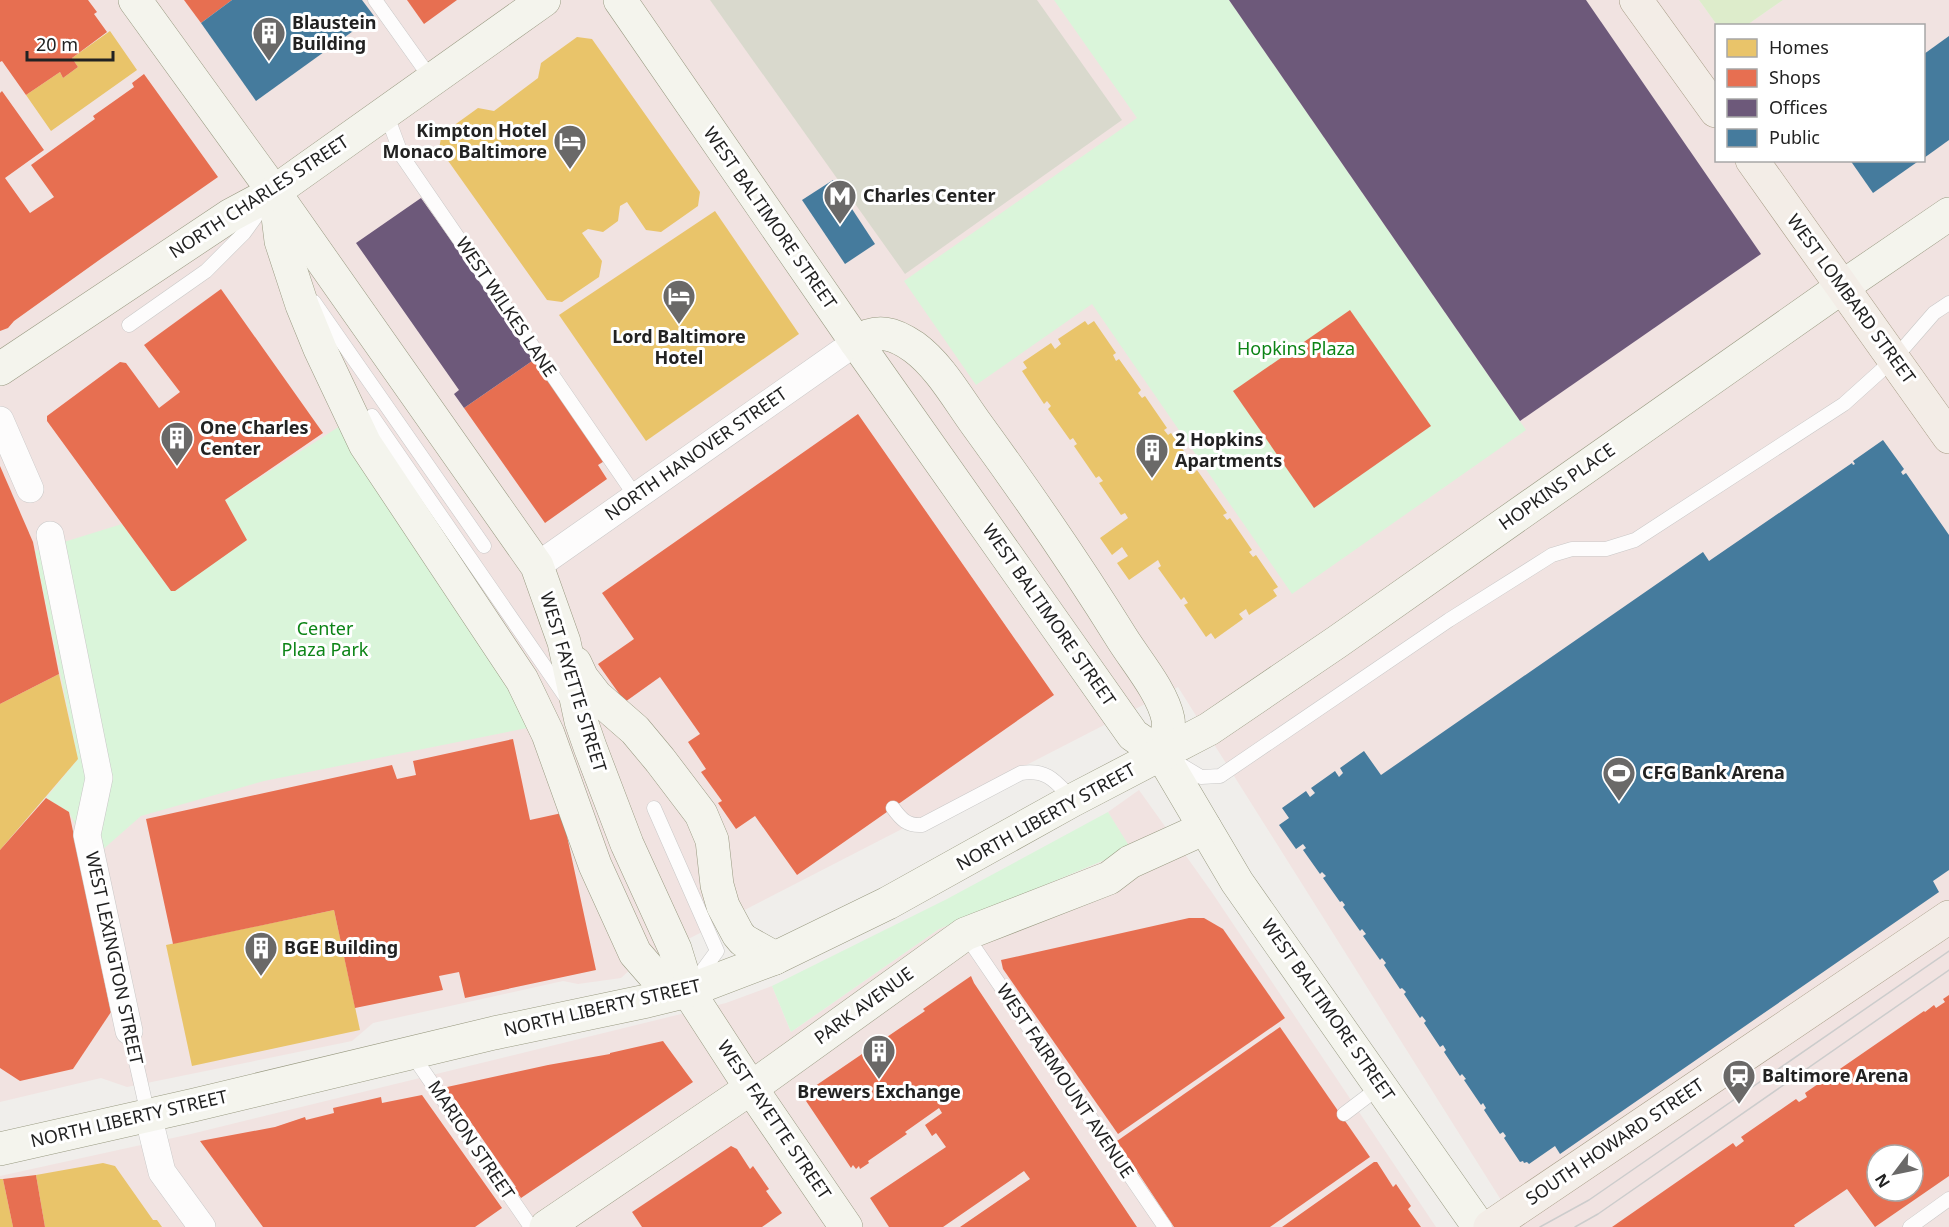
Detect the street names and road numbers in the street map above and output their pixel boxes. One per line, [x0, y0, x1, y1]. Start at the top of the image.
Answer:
street label: WEST BALTIMORE STREET [699, 122, 843, 313]
street label: NORTH CHARLES STREET [164, 129, 353, 263]
street label: WEST LOMBARD STREET [1782, 209, 1922, 388]
street label: WEST WILKES LANE [451, 232, 563, 381]
street label: NORTH HANOVER STREET [600, 381, 791, 525]
street label: HOPKINS PLACE [1494, 437, 1619, 535]
street label: WEST BALTIMORE STREET [978, 519, 1122, 710]
street label: WEST FAYETTE STREET [535, 589, 613, 775]
street label: NORTH LIBERTY STREET [952, 757, 1139, 875]
street label: WEST LEXINGTON STREET [81, 849, 149, 1067]
street label: WEST BALTIMORE STREET [1257, 914, 1401, 1105]
street label: PARK AVENUE [809, 961, 918, 1049]
street label: NORTH LIBERTY STREET [501, 973, 703, 1041]
street label: WEST FAIRMOUNT AVENUE [992, 979, 1140, 1182]
street label: WEST FAYETTE STREET [713, 1035, 837, 1204]
street label: SOUTH HOWARD STREET [1521, 1073, 1708, 1210]
street label: MARION STREET [423, 1075, 521, 1204]
street label: NORTH LIBERTY STREET [28, 1084, 230, 1152]

